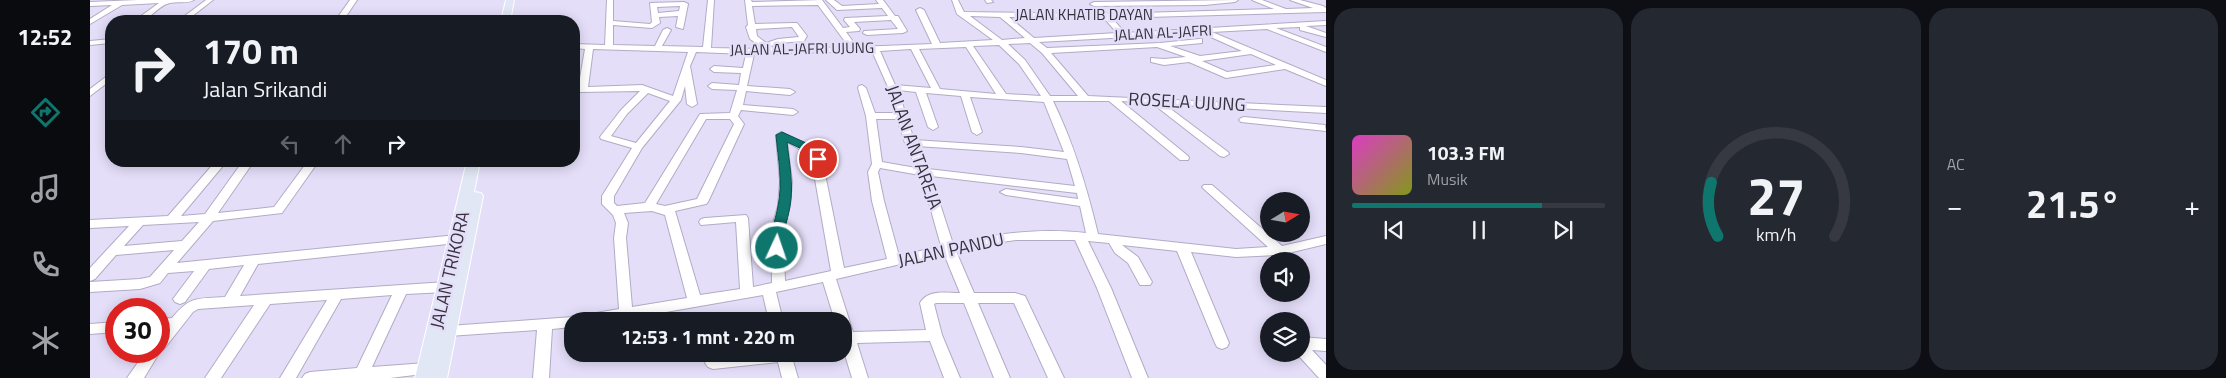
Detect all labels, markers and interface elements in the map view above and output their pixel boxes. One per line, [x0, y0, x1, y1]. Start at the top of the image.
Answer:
street label: JALAN KHATIB DAYAN [1015, 3, 1153, 26]
street label: JALAN AL-JAFRI [1113, 18, 1213, 47]
text: 12:52 [18, 20, 72, 54]
text: 170 m [203, 24, 299, 78]
icon: right [120, 35, 185, 100]
street label: JALAN AL-JAFRI UJUNG [730, 36, 874, 61]
text: Jalan Srikandi [203, 72, 327, 106]
street label: JALAN ANTAREJA [879, 81, 950, 213]
street label: ROSELA UJUNG [1128, 85, 1246, 118]
icon: directions [28, 95, 63, 130]
icon: left [276, 130, 304, 158]
icon: ahead [329, 130, 357, 158]
icon: right [382, 130, 410, 158]
pin [797, 138, 839, 180]
text: 103.3 FM [1427, 138, 1505, 167]
icon: arrive [804, 145, 832, 173]
text: AC [1947, 152, 1965, 176]
text: 27 [1747, 156, 1805, 235]
text: Musik [1427, 167, 1468, 191]
icon: music [28, 171, 63, 206]
text: 21.5° [2026, 175, 2121, 233]
text: − [1947, 184, 1962, 227]
text: + [2184, 184, 2200, 227]
north arrow [1260, 192, 1310, 242]
map controls [1260, 192, 1310, 362]
street label: JALAN TRIKORA [423, 208, 476, 331]
icon: previous [1380, 216, 1408, 244]
icon: pause [1465, 216, 1493, 244]
icon: next [1549, 216, 1577, 244]
position arrow [750, 221, 802, 273]
text: km/h [1756, 221, 1796, 248]
street label: JALAN PANDU [895, 225, 1006, 274]
icon: phone [28, 247, 63, 282]
button: sound [1260, 252, 1310, 302]
speed limit sign: 30 [105, 298, 170, 363]
button: layers [1260, 312, 1310, 362]
text: 12:53 · 1 mnt · 220 m [621, 322, 795, 351]
icon: climate [28, 323, 63, 358]

